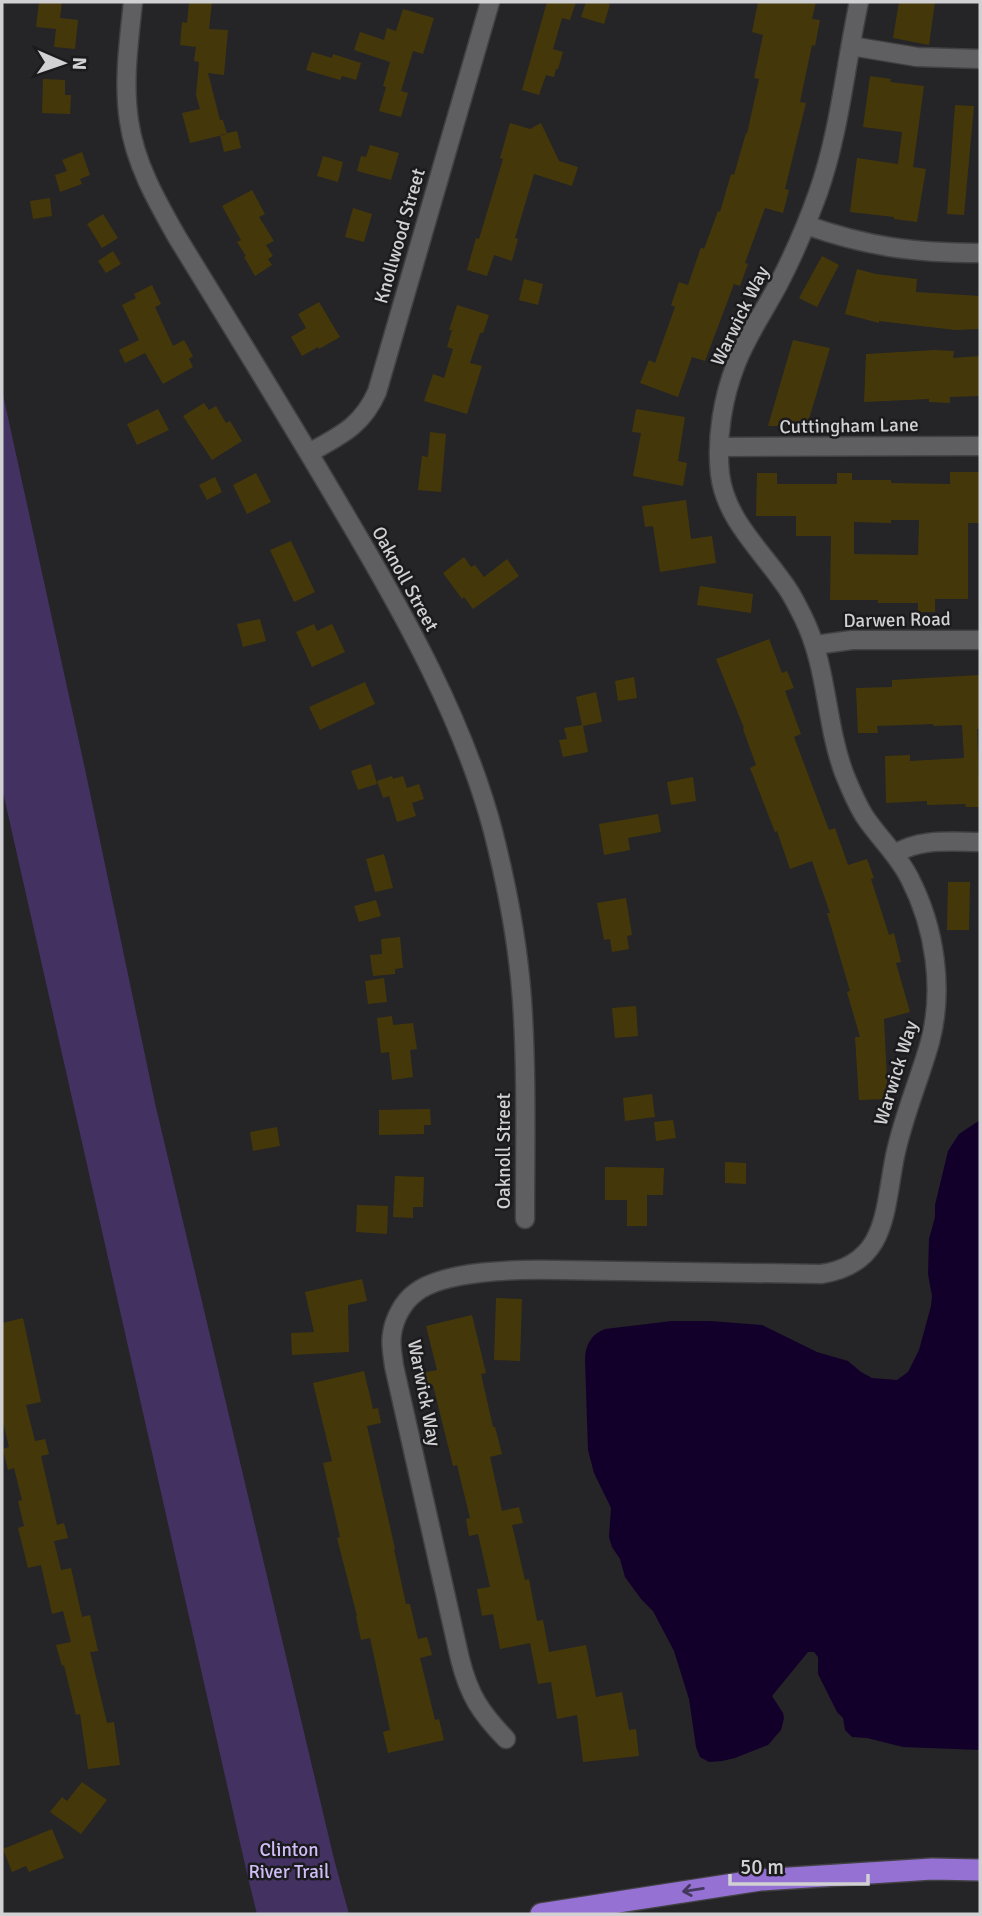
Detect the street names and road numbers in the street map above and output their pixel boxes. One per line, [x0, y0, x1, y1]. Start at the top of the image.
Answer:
street label: Knollwood Street [369, 165, 431, 306]
street label: Warwick Way [706, 262, 775, 370]
street label: Cuttingham Lane [779, 413, 919, 439]
street label: Oaknoll Street [366, 522, 444, 636]
street label: Darwen Road [843, 607, 951, 633]
street label: Warwick Way [869, 1018, 923, 1128]
street label: Oaknoll Street [492, 1093, 516, 1209]
street label: Warwick Way [402, 1338, 446, 1448]

